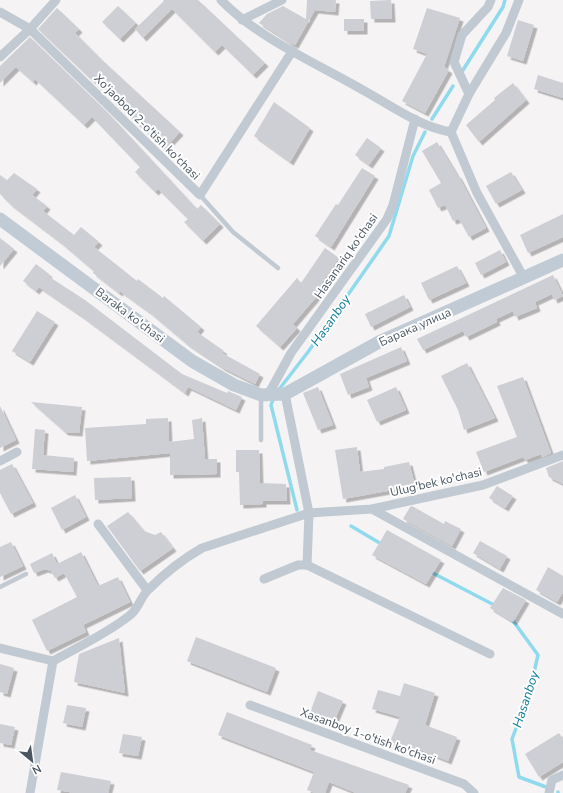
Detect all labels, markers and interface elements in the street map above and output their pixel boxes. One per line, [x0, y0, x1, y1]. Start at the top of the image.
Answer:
street label: Xo'jaobod 2-o'tish ko'chasi [91, 71, 203, 183]
street label: Hasanariq ko'chasi [311, 210, 381, 302]
street label: Baraka ko'chasi [92, 284, 168, 346]
water label: Hasanboy [307, 290, 356, 350]
street label: Барака улица [376, 304, 454, 350]
street label: Ulug'bek ko'chasi [389, 464, 483, 500]
water label: Hasanboy [508, 667, 544, 730]
street label: Xasanboy 1-o'tish ko'chasi [298, 704, 438, 768]
north arrow [12, 741, 52, 781]
text: N [29, 761, 44, 778]

